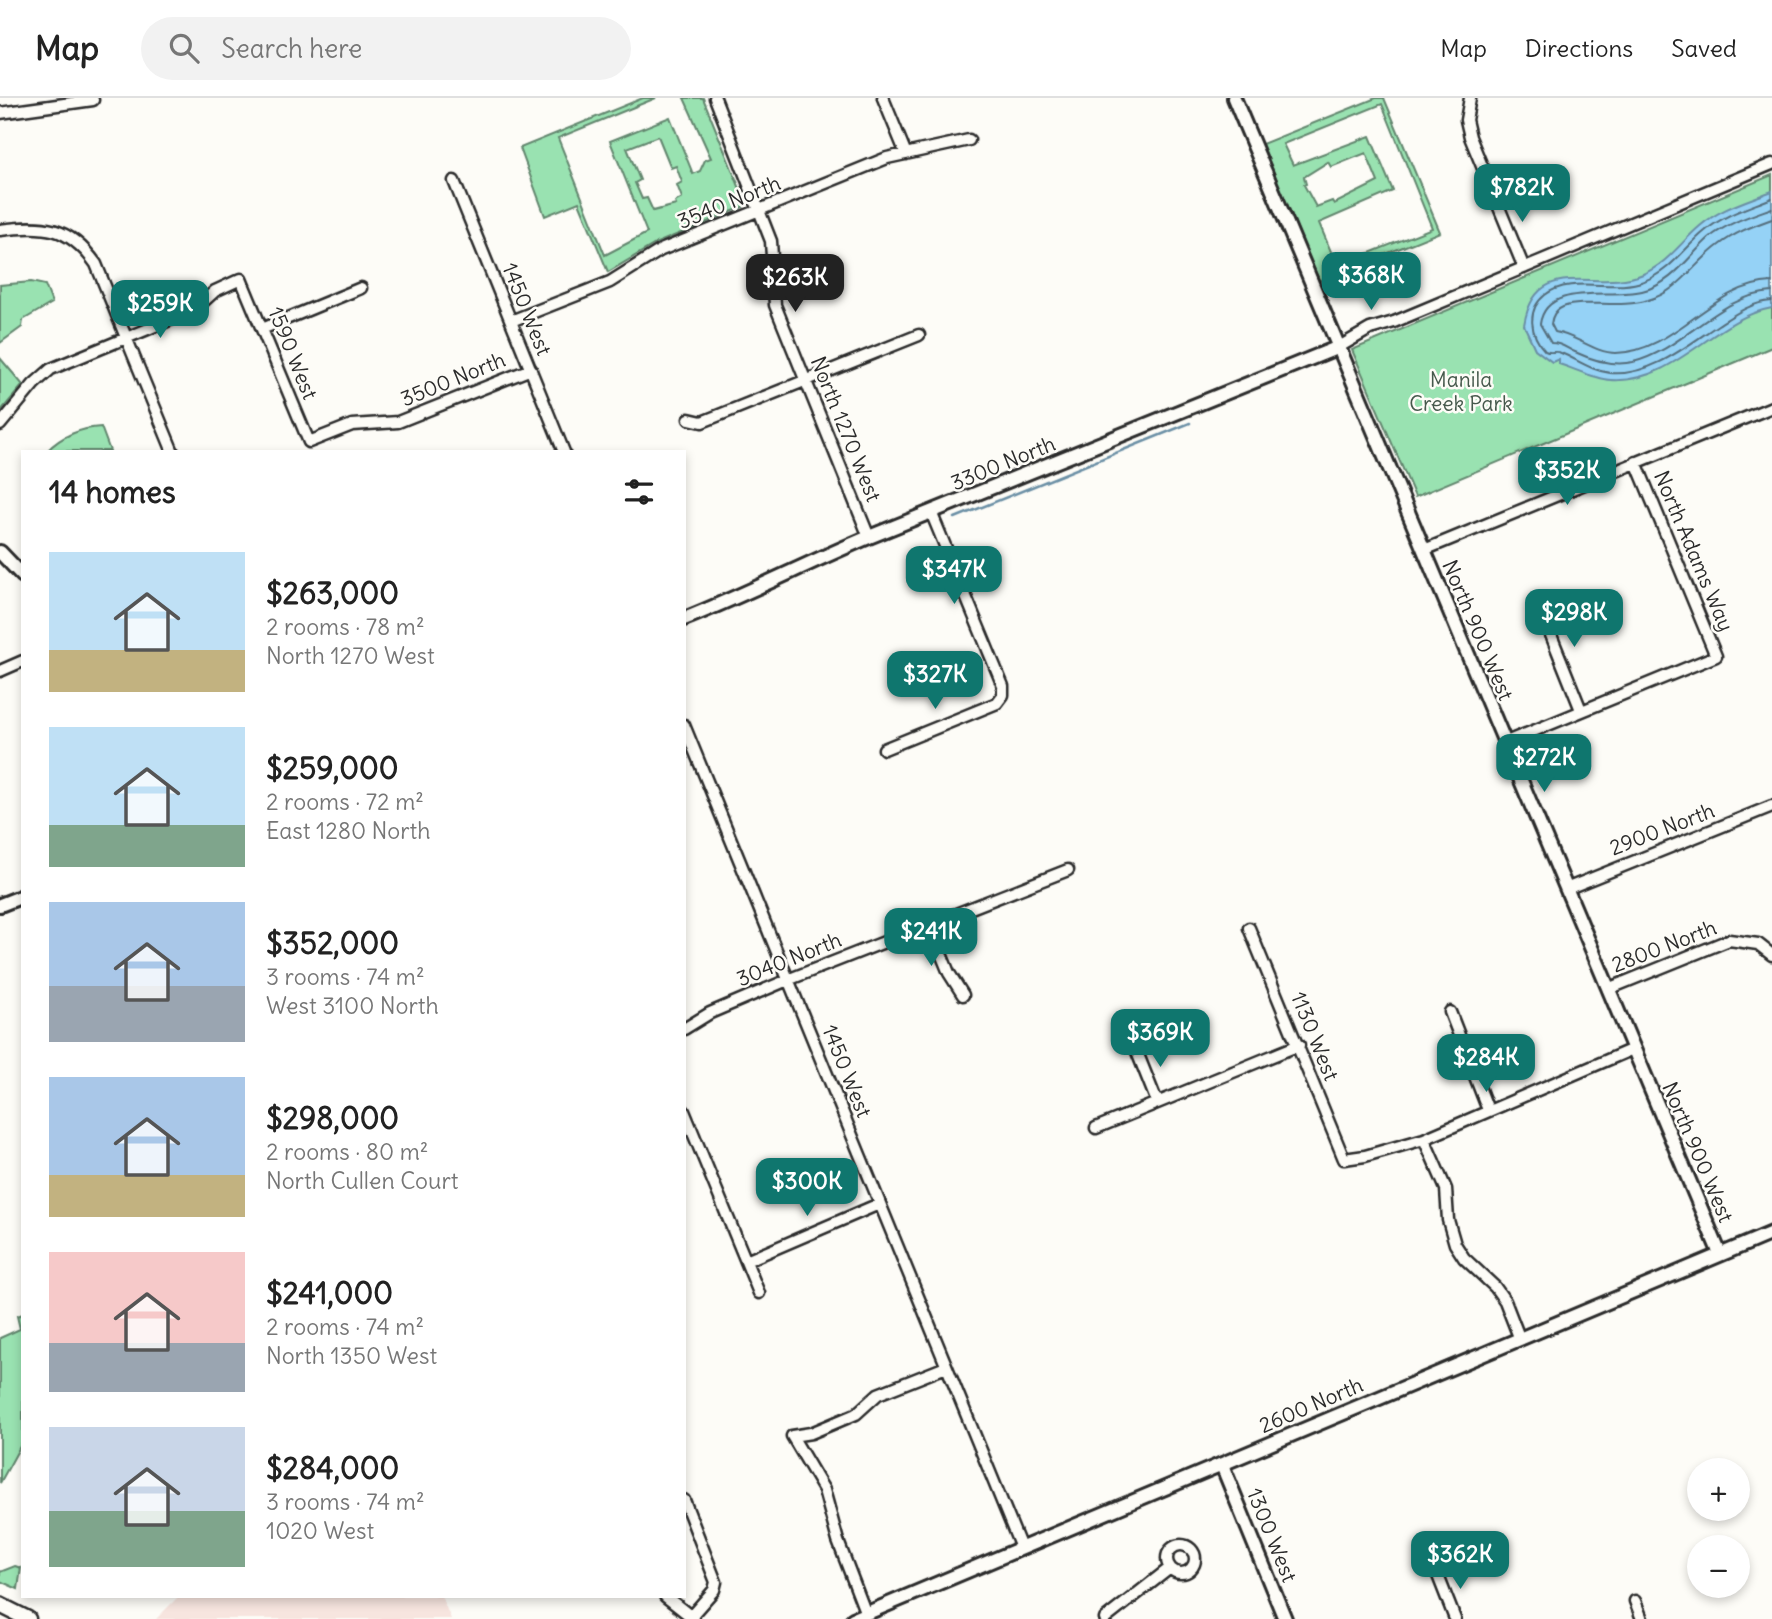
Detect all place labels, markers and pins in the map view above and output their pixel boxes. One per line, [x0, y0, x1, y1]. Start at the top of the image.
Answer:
pin: $782K [1473, 164, 1571, 224]
pin: $368K [1322, 252, 1420, 312]
pin: $263K [746, 254, 844, 314]
pin: $259K [111, 280, 209, 340]
pin: $352K [1518, 448, 1616, 507]
pin: $347K [905, 546, 1003, 606]
pin: $298K [1525, 589, 1623, 649]
pin: $327K [886, 652, 984, 711]
pin: $272K [1495, 734, 1593, 794]
pin: $241K [882, 908, 980, 968]
pin: $369K [1111, 1010, 1209, 1069]
pin: $284K [1437, 1034, 1535, 1094]
pin: $300K [758, 1158, 856, 1218]
pin: $362K [1411, 1532, 1509, 1591]

